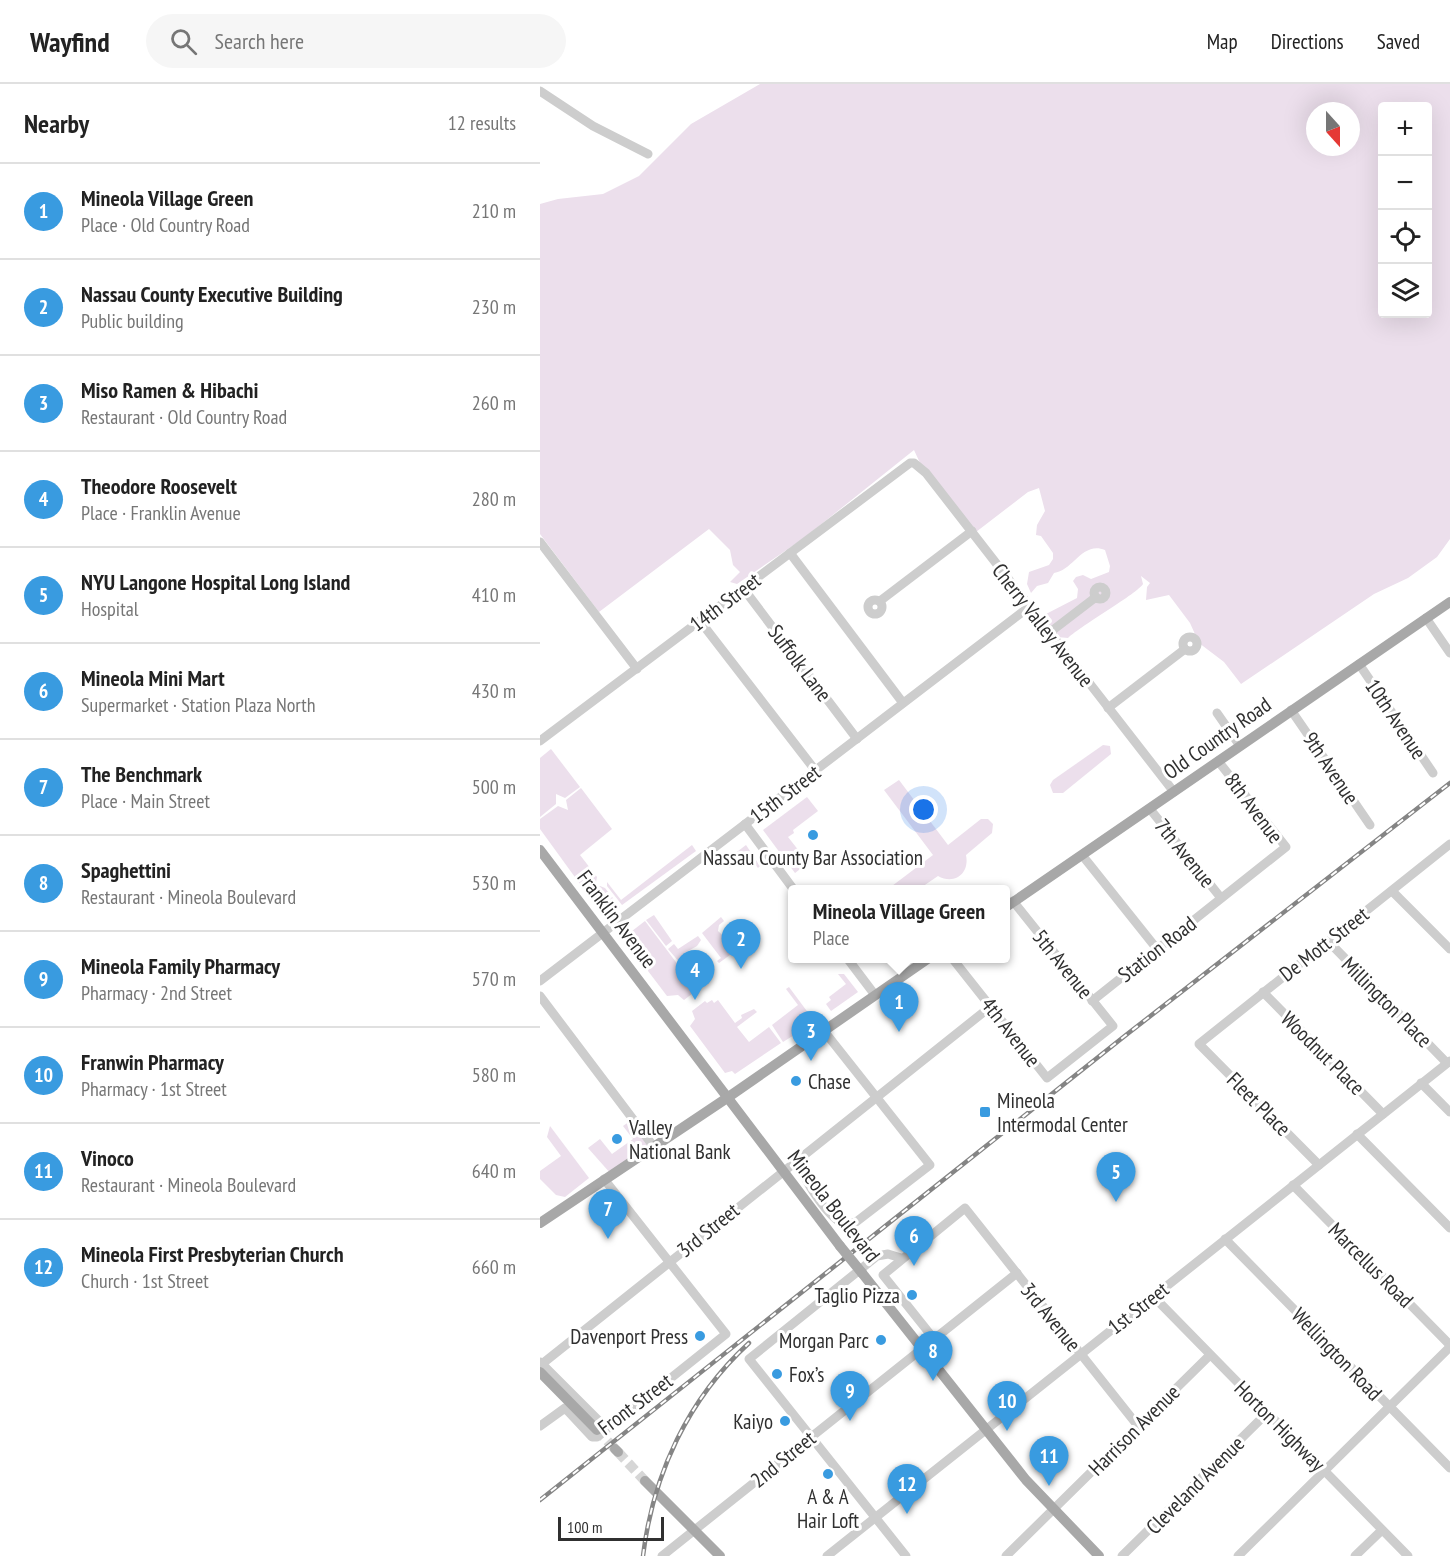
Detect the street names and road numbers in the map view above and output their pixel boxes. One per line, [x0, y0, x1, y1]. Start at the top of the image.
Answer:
street label: Cherry Valley Avenue [986, 558, 1100, 692]
street label: 14th Street [684, 566, 766, 637]
street label: Suffolk Lane [762, 619, 838, 707]
street label: 10th Avenue [1359, 674, 1433, 764]
street label: Old Country Road [1158, 691, 1276, 785]
street label: 9th Avenue [1297, 727, 1365, 809]
street label: 15th Street [744, 758, 826, 829]
street label: 8th Avenue [1219, 767, 1289, 849]
street label: 7th Avenue [1149, 813, 1221, 893]
street label: Franklin Avenue [571, 865, 663, 973]
street label: De Mott Street [1274, 901, 1374, 987]
street label: Station Road [1112, 910, 1202, 988]
street label: 5th Avenue [1027, 924, 1099, 1004]
street label: Millington Place [1336, 951, 1438, 1053]
street label: 4th Avenue [975, 992, 1047, 1072]
street label: Woodnut Place [1275, 1005, 1371, 1101]
street label: Fleet Place [1221, 1066, 1297, 1142]
street label: Mineola Boulevard [782, 1144, 886, 1268]
street label: 3rd Street [671, 1197, 745, 1263]
street label: Marcellus Road [1323, 1217, 1419, 1313]
street label: 1st Street [1102, 1276, 1174, 1340]
street label: 3rd Avenue [1015, 1277, 1087, 1357]
street label: Wellington Road [1286, 1302, 1388, 1406]
street label: Front Street [592, 1367, 678, 1441]
street label: Horton Highway [1229, 1375, 1331, 1477]
street label: Harrison Avenue [1083, 1379, 1185, 1481]
street label: 2nd Street [745, 1425, 821, 1493]
street label: Cleveland Avenue [1140, 1430, 1250, 1540]

